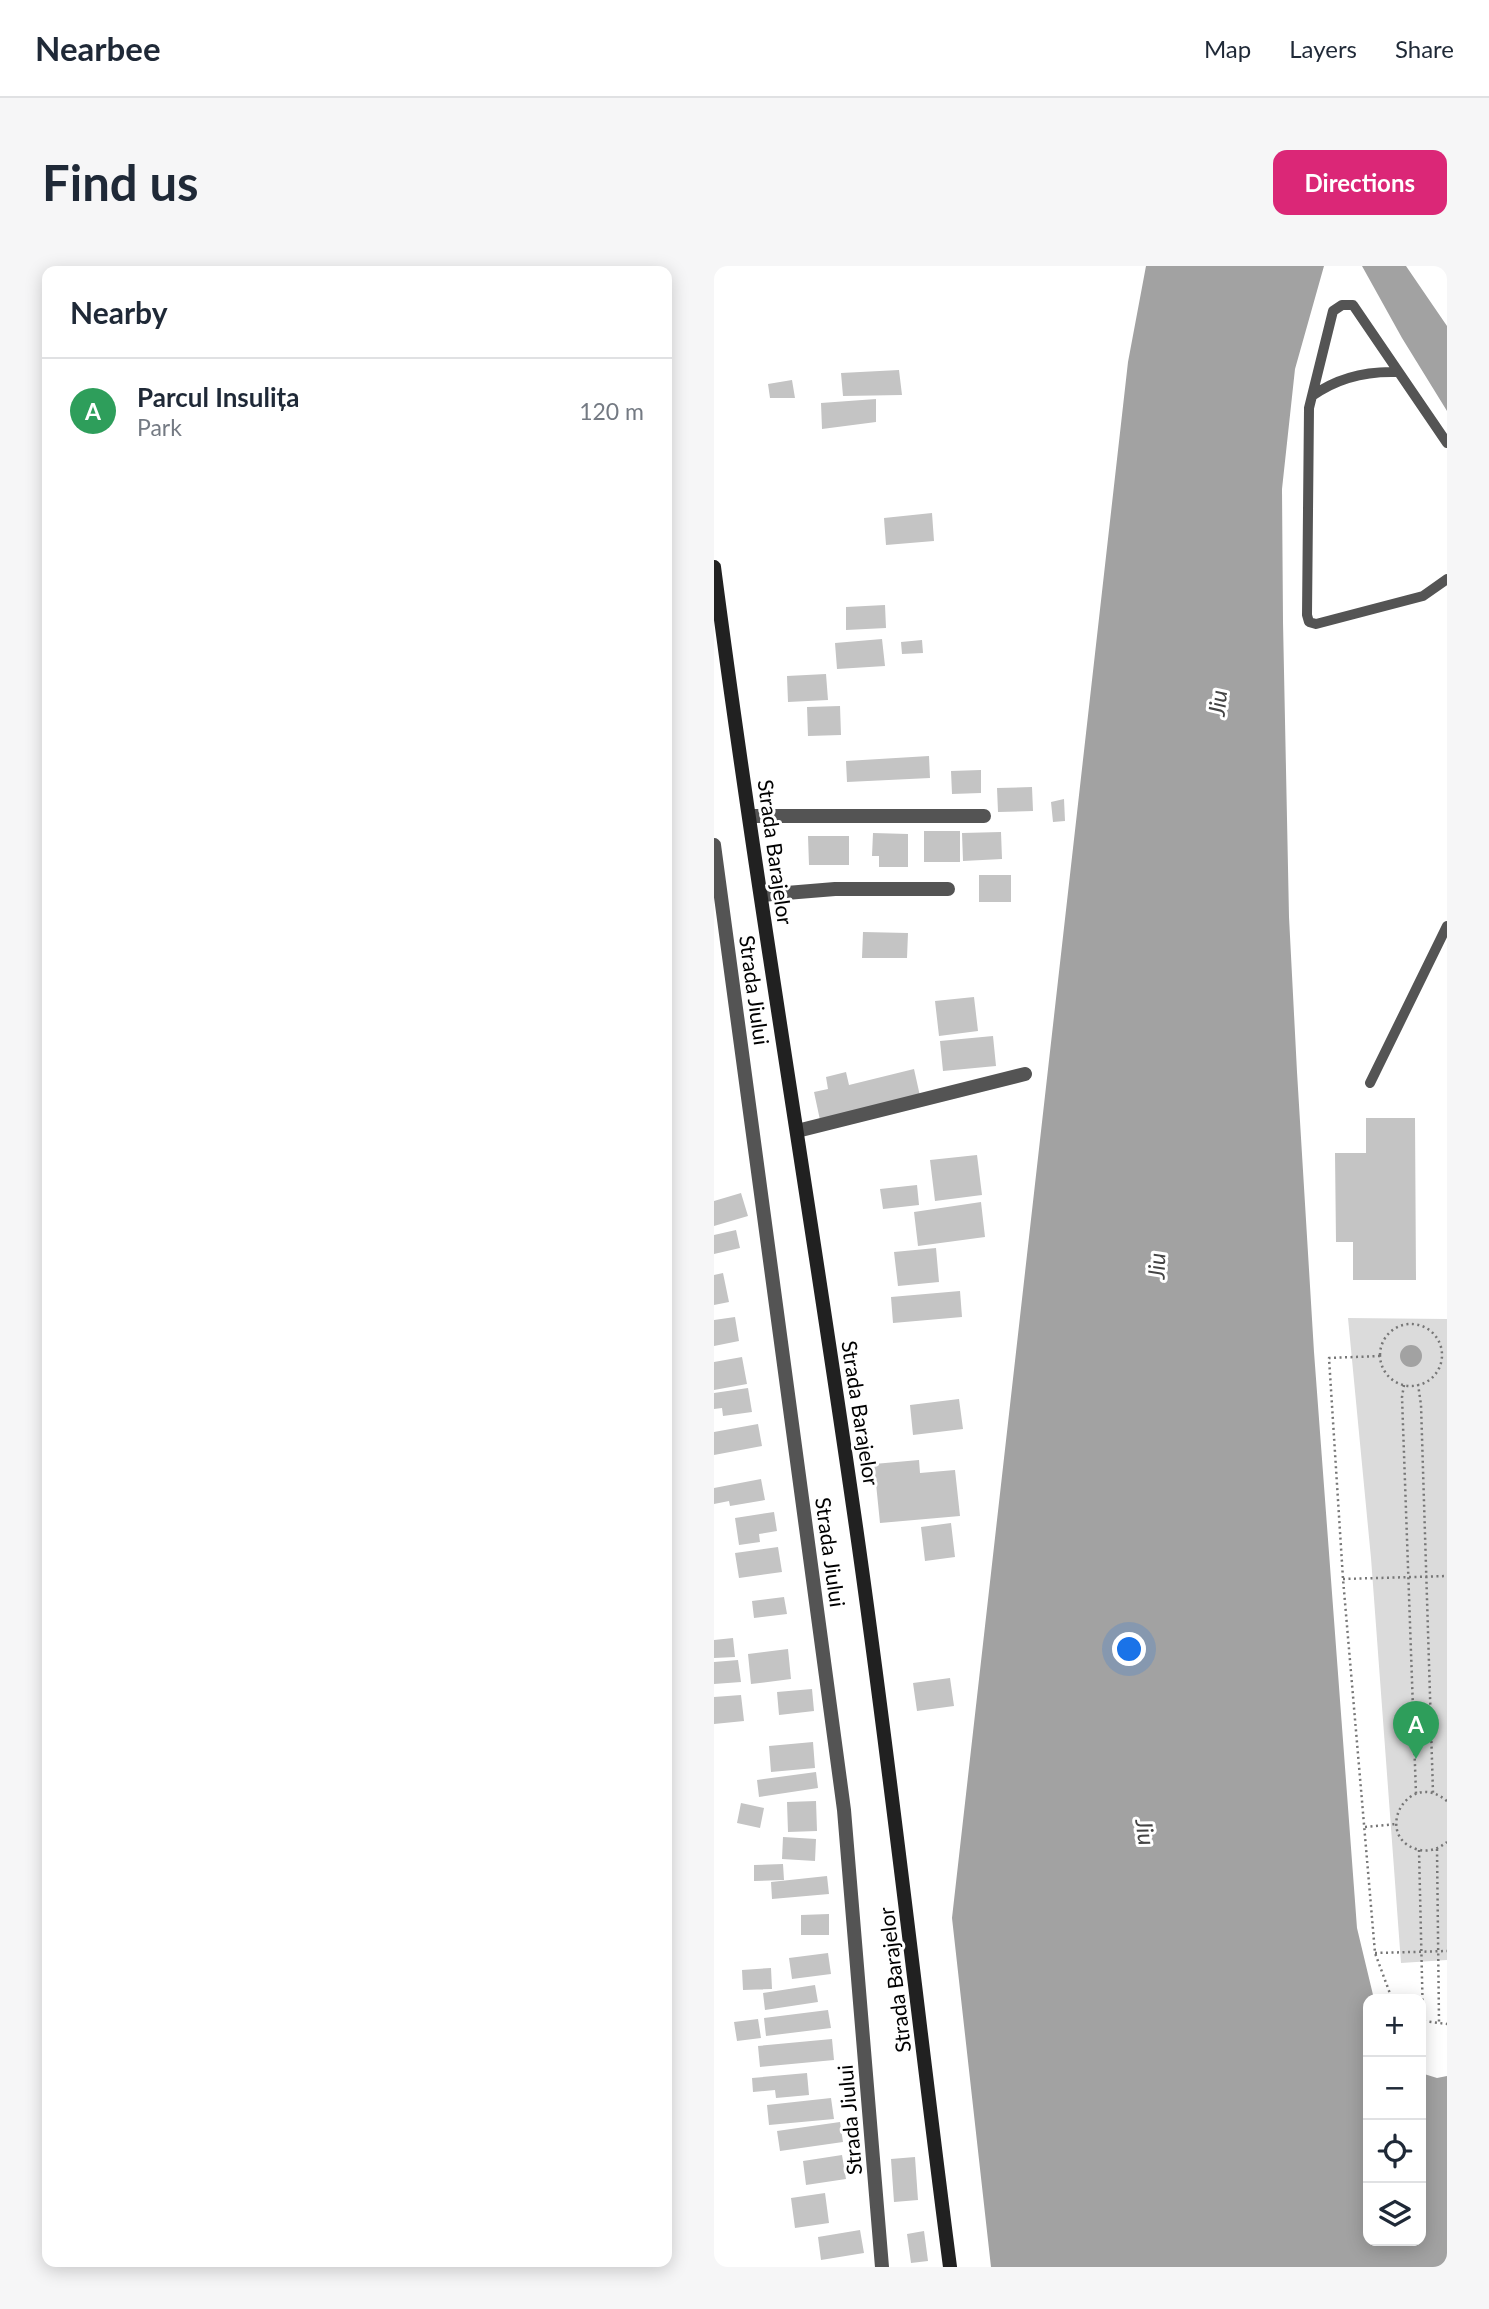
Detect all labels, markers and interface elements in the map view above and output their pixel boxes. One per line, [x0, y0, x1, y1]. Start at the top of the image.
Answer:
text: Nearbee [35, 28, 161, 68]
text: Map [1204, 34, 1251, 63]
text: Layers [1289, 34, 1357, 63]
text: Share [1395, 34, 1454, 63]
button: Directions [1273, 150, 1447, 215]
text: Find us [42, 153, 199, 211]
text: Nearby [70, 294, 168, 330]
text: Parcul Insulița [137, 381, 299, 413]
text: A [85, 397, 101, 425]
text: 120 m [579, 397, 644, 425]
text: Park [137, 413, 182, 441]
water label: Jiu [1202, 688, 1232, 719]
street label: Strada Barajelor [753, 778, 799, 927]
street label: Strada Jiului [735, 934, 775, 1046]
water label: Jiu [1142, 1252, 1170, 1281]
street label: Strada Barajelor [837, 1339, 885, 1488]
street label: Strada Jiului [811, 1496, 851, 1608]
your location [1112, 1632, 1146, 1666]
pin: A [1393, 1701, 1439, 1759]
water label: Jiu [1130, 1816, 1162, 1847]
street label: Strada Barajelor [873, 1906, 915, 2054]
map controls [1363, 1994, 1426, 2246]
button: + [1363, 1994, 1426, 2057]
button: − [1363, 2057, 1426, 2120]
street label: Strada Jiului [832, 2064, 866, 2176]
button: locate [1363, 2120, 1426, 2183]
button: layers [1363, 2183, 1426, 2246]

